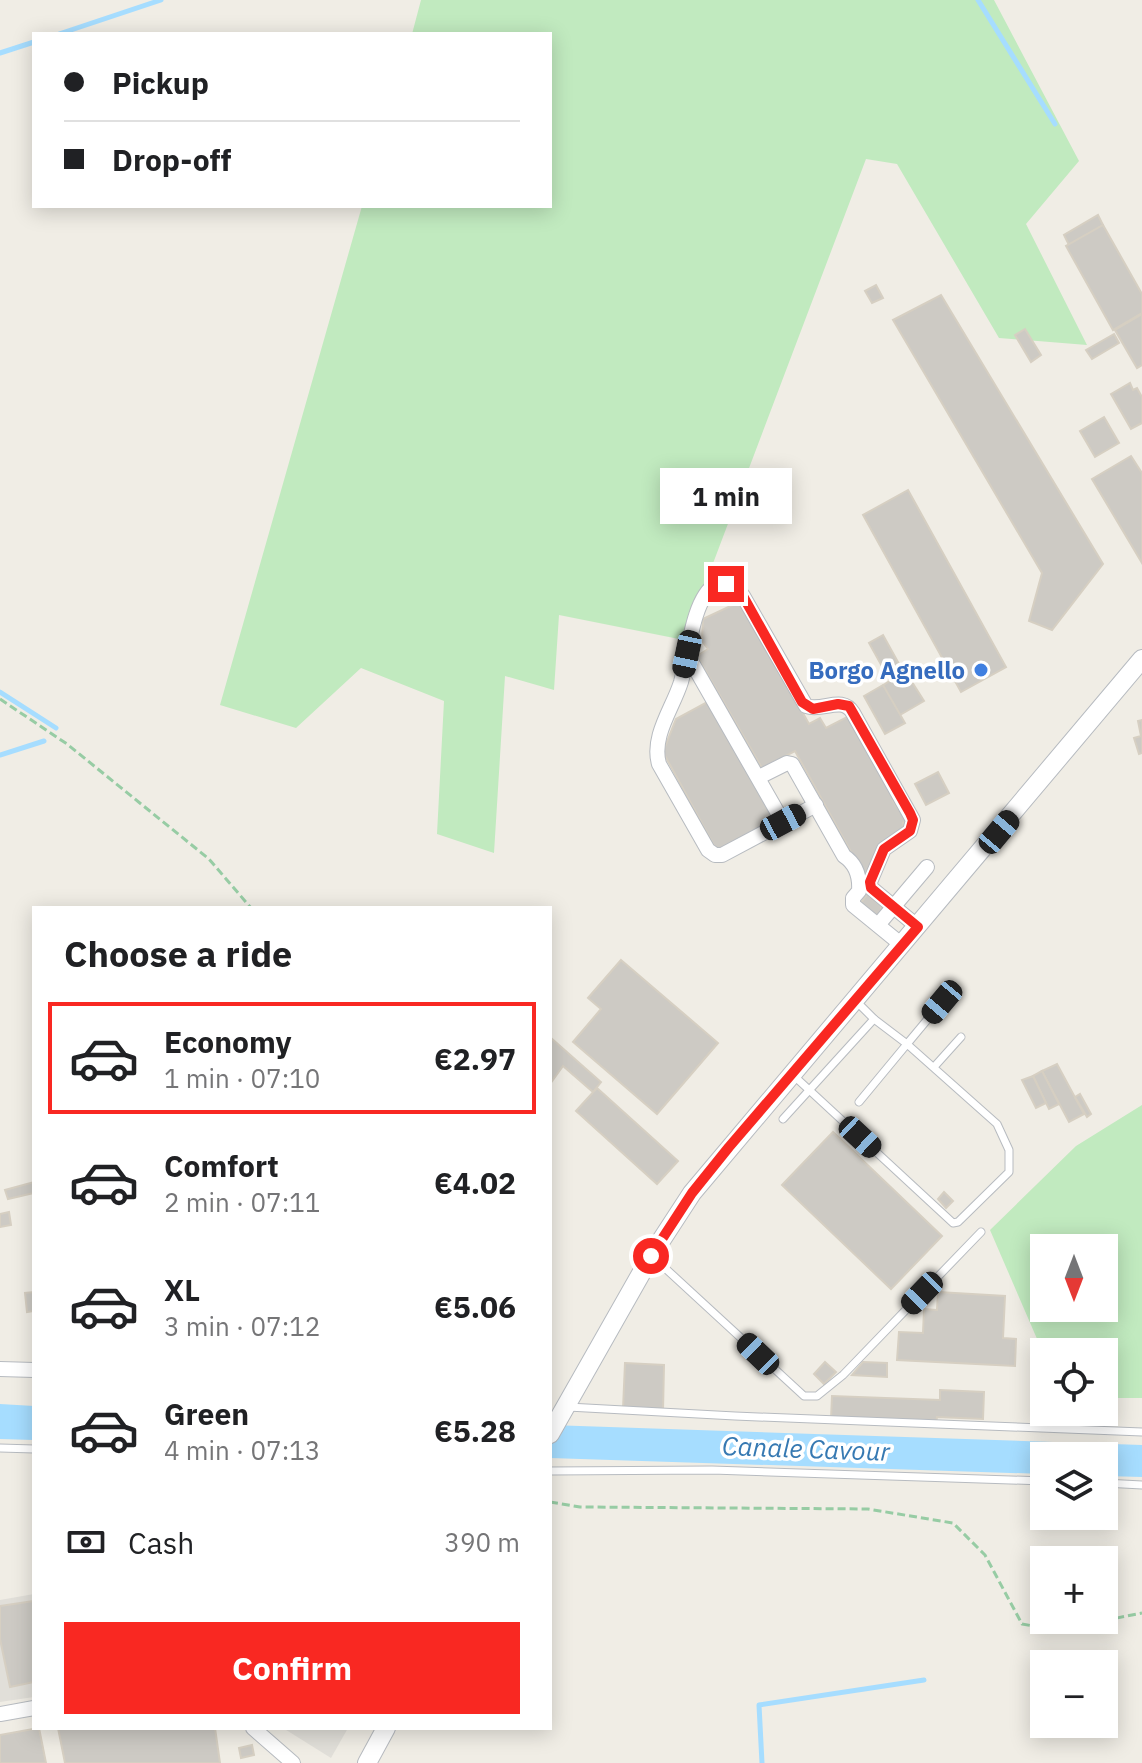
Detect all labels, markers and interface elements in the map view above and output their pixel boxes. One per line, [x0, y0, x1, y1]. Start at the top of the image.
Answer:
text: Pickup [112, 63, 209, 102]
text: Drop-off [112, 140, 231, 179]
callout: 1 min [660, 468, 792, 524]
text: 1 min [692, 479, 760, 513]
route end [708, 566, 744, 602]
car [670, 628, 704, 680]
place label: Borgo Agnello [808, 654, 965, 686]
marker: Borgo Agnello [972, 661, 990, 679]
car [756, 800, 810, 844]
car [974, 806, 1024, 858]
text: Choose a ride [64, 930, 292, 977]
car [917, 976, 967, 1028]
icon: car [68, 1022, 140, 1094]
text: Economy [164, 1022, 292, 1061]
text: €2.97 [434, 1039, 516, 1078]
text: 1 min · 07:10 [164, 1061, 320, 1095]
car [834, 1112, 886, 1162]
icon: car [68, 1146, 140, 1218]
text: Comfort [164, 1146, 279, 1185]
text: €4.02 [434, 1163, 516, 1202]
text: 2 min · 07:11 [164, 1185, 320, 1219]
north arrow [1030, 1234, 1118, 1322]
map controls [1030, 1234, 1118, 1738]
route start [633, 1238, 669, 1274]
car [897, 1267, 947, 1319]
icon: car [68, 1270, 140, 1342]
text: XL [164, 1270, 200, 1309]
text: €5.06 [434, 1287, 516, 1326]
text: 3 min · 07:12 [164, 1309, 320, 1343]
car [732, 1329, 784, 1379]
button: locate [1030, 1338, 1118, 1426]
icon: car [68, 1394, 140, 1466]
text: Green [164, 1394, 249, 1433]
text: €5.28 [434, 1411, 516, 1450]
water label: Canale Cavour [722, 1428, 892, 1468]
text: 4 min · 07:13 [164, 1433, 320, 1467]
button: layers [1030, 1442, 1118, 1530]
icon: cash [64, 1520, 108, 1564]
text: Cash [128, 1523, 194, 1562]
text: 390 m [444, 1525, 520, 1559]
button: + [1030, 1546, 1118, 1634]
button: Confirm [64, 1622, 520, 1714]
button: − [1030, 1650, 1118, 1738]

